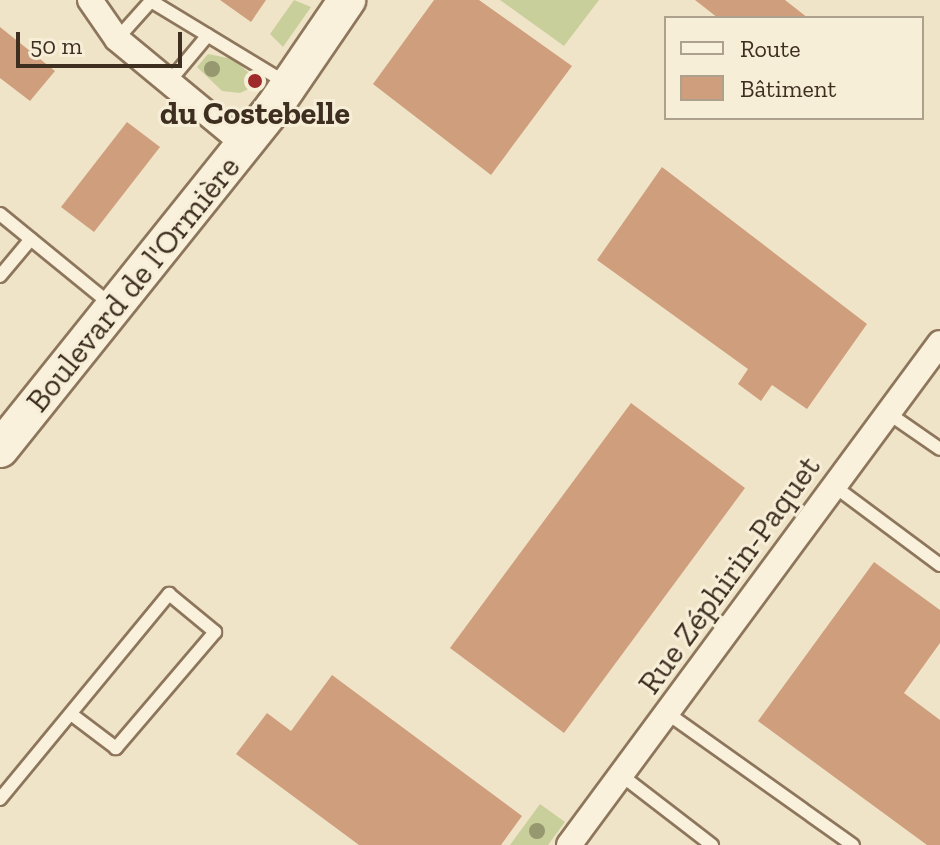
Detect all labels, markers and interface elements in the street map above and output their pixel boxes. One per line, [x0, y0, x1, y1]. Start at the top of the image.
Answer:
scale bar [20, 16, 186, 66]
legend [664, 16, 924, 120]
text: 50 m [30, 31, 82, 60]
text: Route [740, 34, 800, 63]
marker: du Costebelle [246, 72, 264, 90]
text: Bâtiment [740, 74, 836, 103]
place label: du Costebelle [160, 94, 350, 132]
street label: Boulevard de l'Ormière [18, 148, 248, 420]
street label: Rue Zéphirin-Paquet [630, 449, 828, 701]

